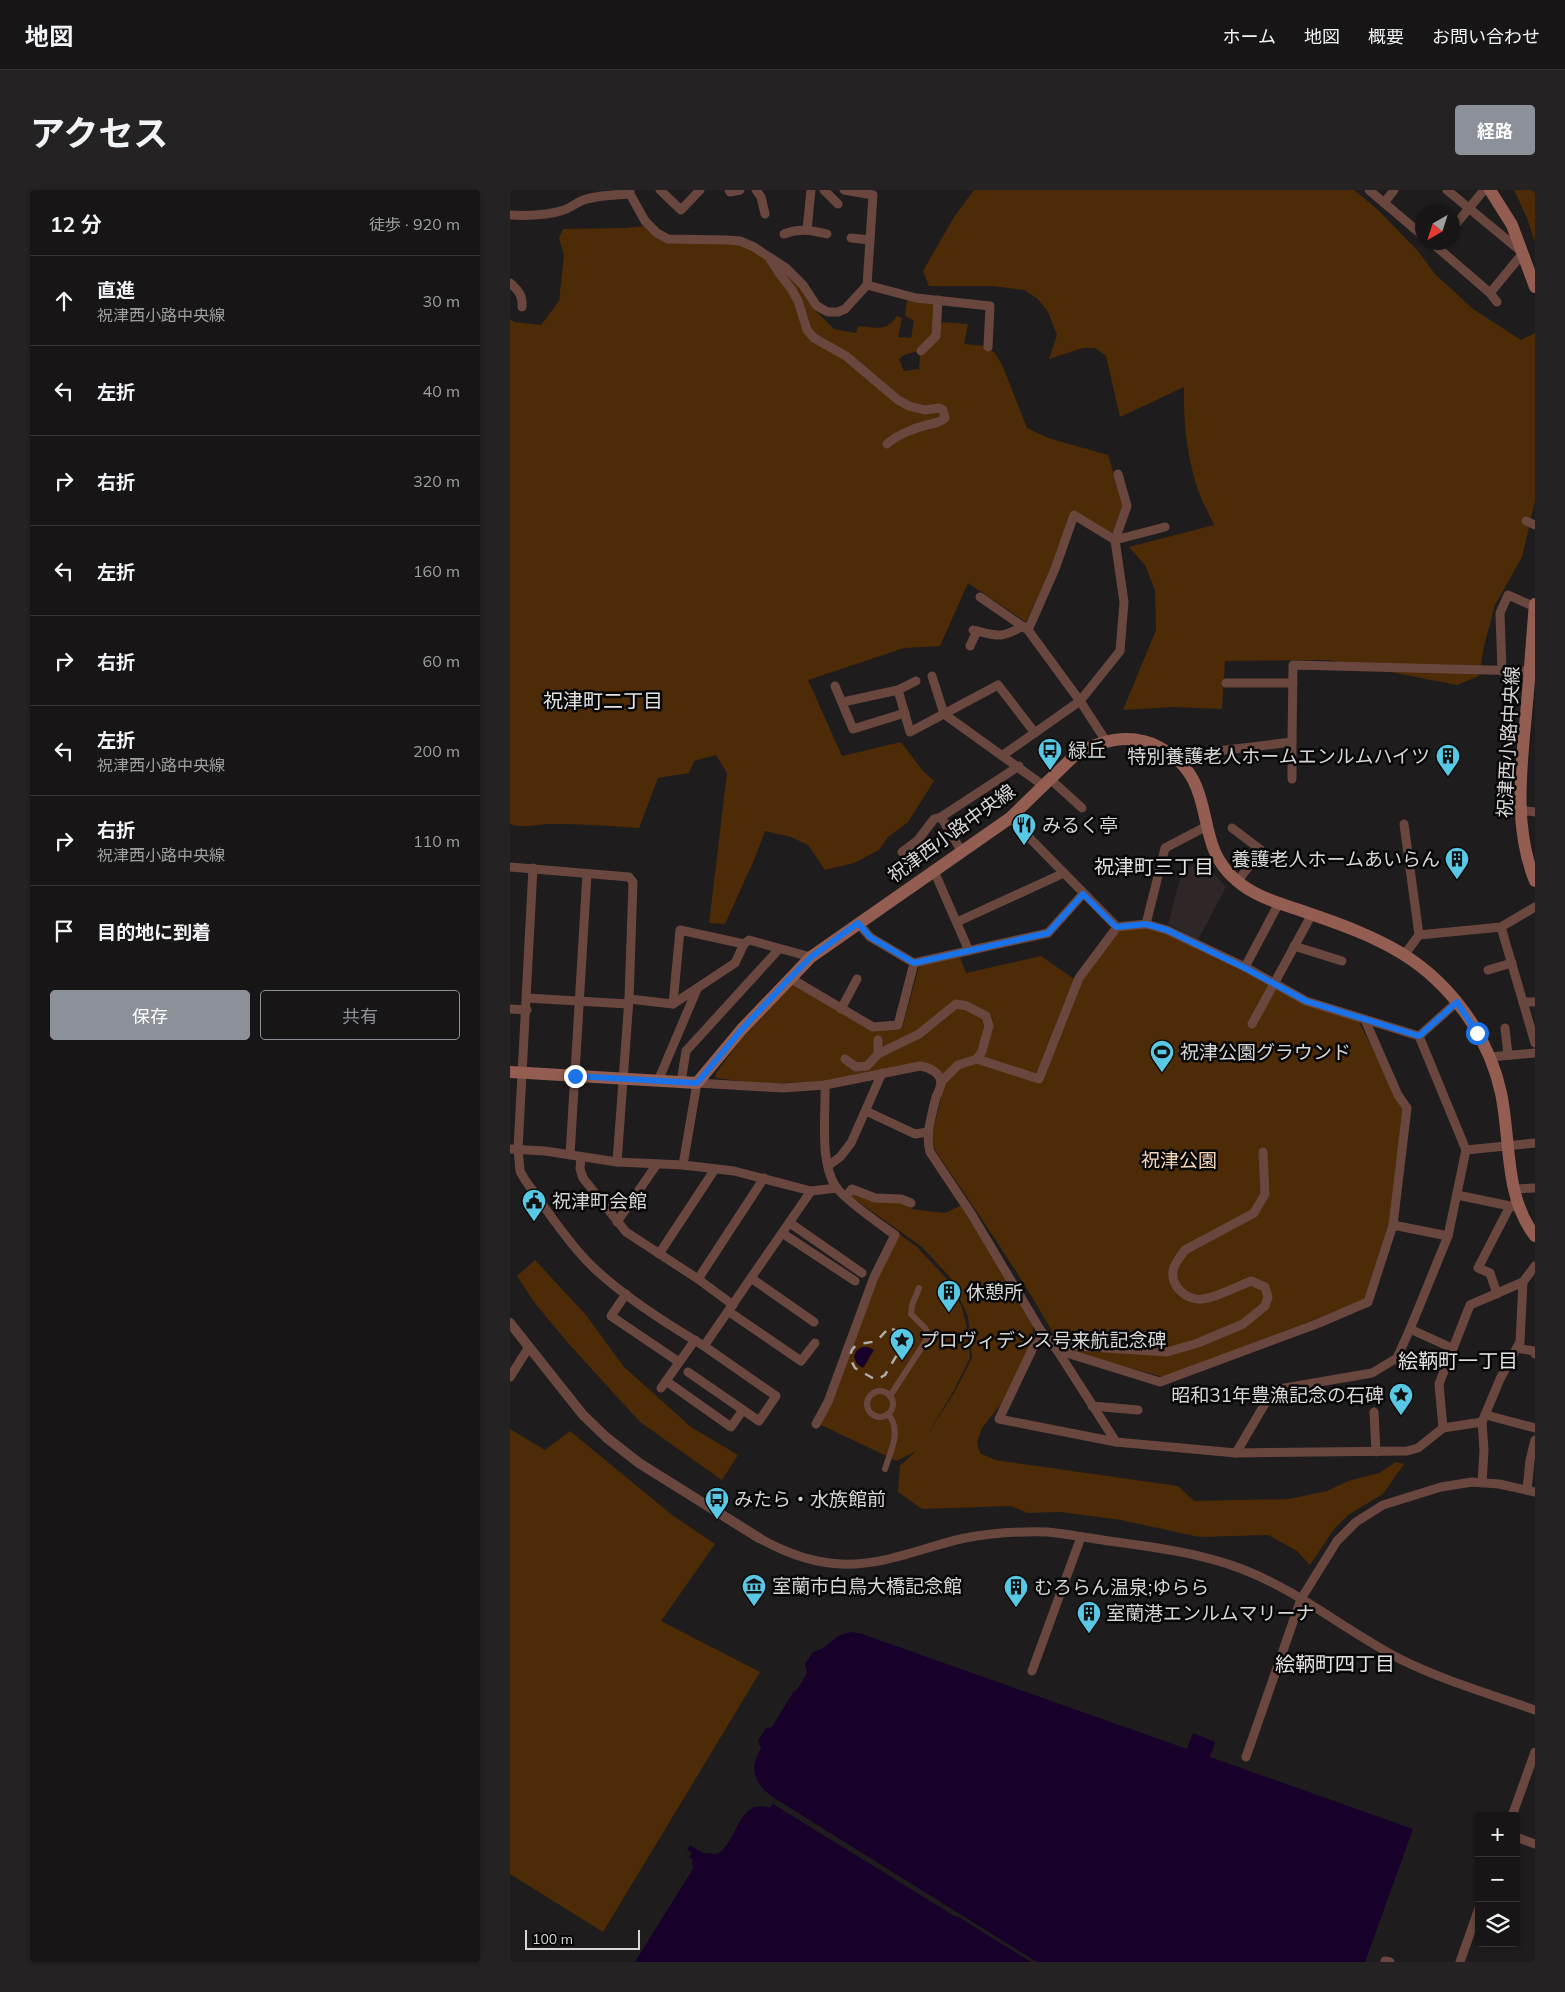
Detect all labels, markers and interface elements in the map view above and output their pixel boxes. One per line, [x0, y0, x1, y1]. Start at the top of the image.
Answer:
text: 地図 [25, 21, 73, 51]
text: ホーム [1223, 25, 1276, 48]
text: 地図 [1304, 25, 1340, 48]
text: 概要 [1368, 25, 1404, 48]
text: お問い合わせ [1432, 25, 1540, 48]
button: 経路 [1455, 105, 1535, 155]
text: アクセス [30, 111, 168, 155]
north arrow [1415, 205, 1460, 250]
text: 12 分 [50, 211, 102, 237]
text: 徒歩 · 920 m [369, 214, 460, 234]
text: 直進 [97, 278, 135, 302]
icon: ahead [50, 287, 78, 315]
text: 30 m [423, 291, 460, 311]
text: 祝津西小路中央線 [97, 305, 225, 325]
icon: left [50, 377, 78, 405]
text: 左折 [97, 380, 135, 404]
text: 40 m [423, 381, 460, 401]
icon: right [50, 467, 78, 495]
text: 右折 [97, 470, 135, 494]
text: 320 m [413, 471, 460, 491]
icon: left [50, 557, 78, 585]
text: 左折 [97, 560, 135, 584]
text: 160 m [413, 561, 460, 581]
icon: right [50, 647, 78, 675]
text: 右折 [97, 650, 135, 674]
text: 60 m [423, 651, 460, 671]
street label: 祝津西小路中央線 [1492, 665, 1524, 819]
district label: 祝津町二丁目 [543, 688, 663, 713]
text: 左折 [97, 728, 135, 752]
icon: left [50, 737, 78, 765]
bus stop icon: 緑丘 [1037, 737, 1063, 771]
place label: 緑丘 [1068, 738, 1106, 762]
text: 200 m [413, 741, 460, 761]
building icon: 特別養護老人ホームエンルムハイツ [1435, 743, 1461, 777]
place label: 特別養護老人ホームエンルムハイツ [1127, 744, 1430, 768]
text: 祝津西小路中央線 [97, 755, 225, 775]
street label: 祝津西小路中央線 [882, 779, 1020, 887]
restaurant icon: みるく亭 [1011, 812, 1037, 846]
place label: みるく亭 [1042, 813, 1118, 837]
text: 右折 [97, 818, 135, 842]
icon: right [50, 827, 78, 855]
text: 110 m [413, 831, 460, 851]
text: 祝津西小路中央線 [97, 845, 225, 865]
building icon: 養護老人ホームあいらん [1444, 846, 1470, 880]
place label: 養護老人ホームあいらん [1232, 847, 1440, 871]
district label: 祝津町三丁目 [1094, 854, 1214, 879]
icon: arrive [50, 917, 78, 945]
text: 目的地に到着 [97, 920, 211, 944]
button: 保存 [50, 990, 250, 1040]
button: 共有 [260, 990, 460, 1040]
route start [1466, 1022, 1489, 1045]
sports icon: 祝津公園グラウンド [1149, 1039, 1175, 1073]
place label: 祝津公園グラウンド [1180, 1040, 1351, 1064]
route end [564, 1065, 587, 1088]
park label: 祝津公園 [1141, 1148, 1217, 1172]
public building icon: 祝津町会館 [521, 1188, 547, 1222]
place label: 祝津町会館 [552, 1189, 647, 1213]
building icon: 休憩所 [936, 1279, 962, 1313]
place label: 休憩所 [966, 1280, 1023, 1304]
place icon: プロヴィデンス号来航記念碑 [889, 1327, 915, 1361]
place label: プロヴィデンス号来航記念碑 [920, 1328, 1167, 1352]
district label: 絵鞆町一丁目 [1398, 1348, 1518, 1373]
place icon: 昭和31年豊漁記念の石碑 [1388, 1382, 1414, 1416]
place label: 昭和31年豊漁記念の石碑 [1171, 1383, 1384, 1407]
bus stop icon: みたら・水族館前 [704, 1486, 730, 1520]
place label: みたら・水族館前 [734, 1487, 886, 1511]
museum icon: 室蘭市白鳥大橋記念館 [741, 1573, 767, 1607]
place label: 室蘭市白鳥大橋記念館 [772, 1574, 962, 1598]
building icon: むろらん温泉;ゆらら [1003, 1574, 1029, 1608]
place label: むろらん温泉;ゆらら [1034, 1575, 1209, 1599]
building icon: 室蘭港エンルムマリーナ [1076, 1600, 1102, 1634]
place label: 室蘭港エンルムマリーナ [1106, 1601, 1315, 1625]
district label: 絵鞆町四丁目 [1275, 1651, 1395, 1676]
map controls [1475, 1812, 1520, 1947]
button: + [1475, 1812, 1520, 1857]
button: − [1475, 1857, 1520, 1902]
button: layers [1475, 1902, 1520, 1947]
scale bar [525, 1927, 640, 1950]
text: 100 m [532, 1930, 573, 1948]

